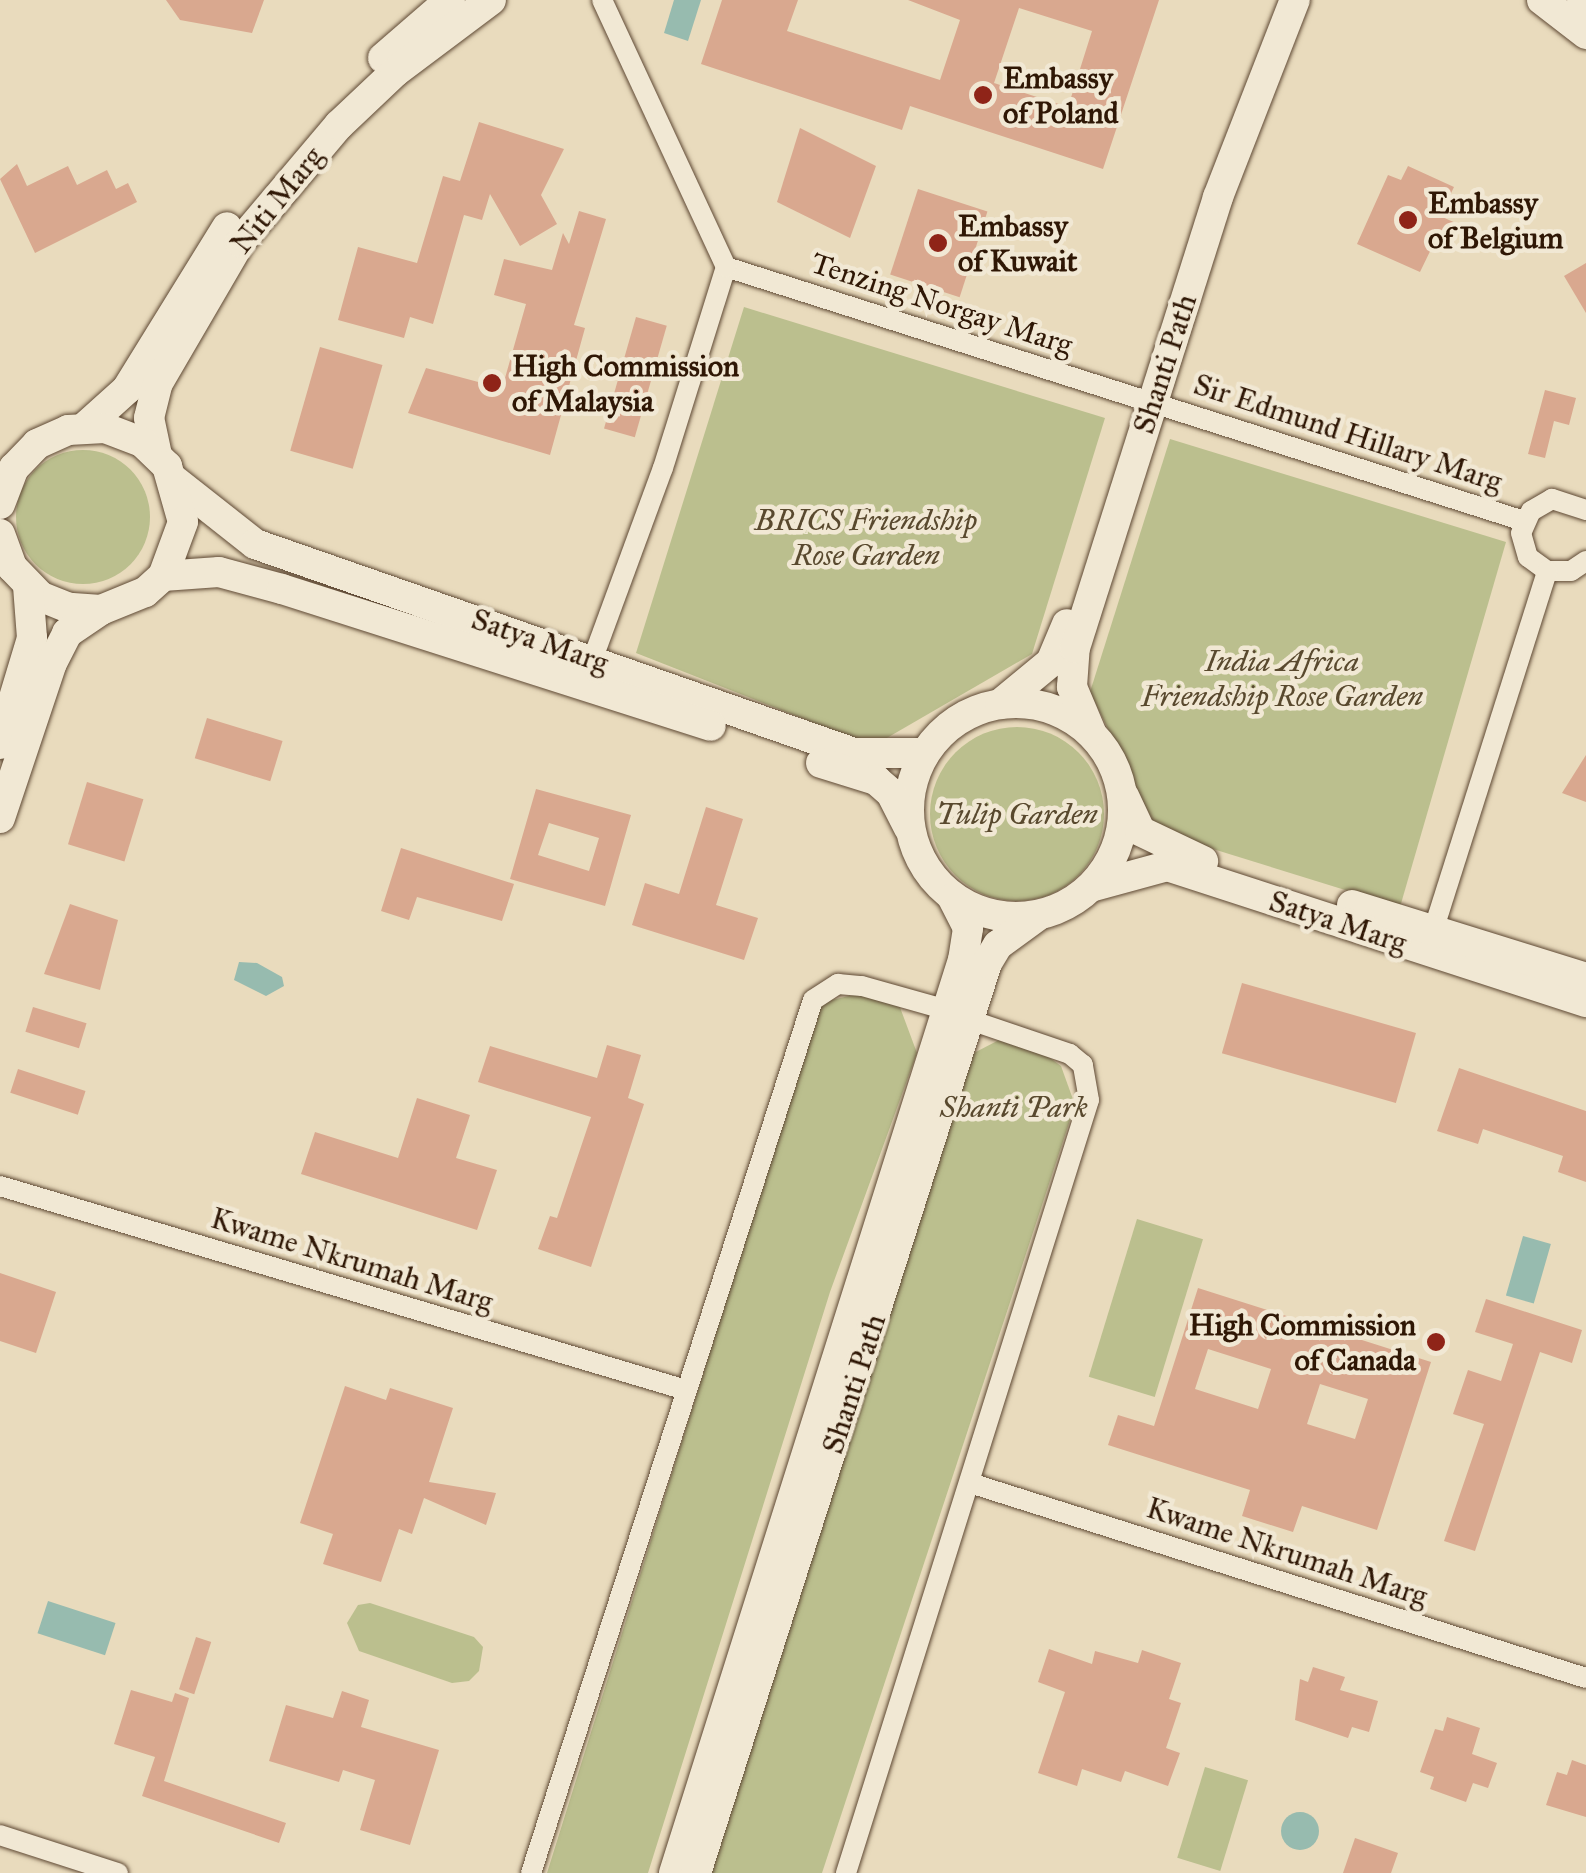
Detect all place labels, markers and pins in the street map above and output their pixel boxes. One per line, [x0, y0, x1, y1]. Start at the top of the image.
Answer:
place label: Embassy of Poland [1003, 60, 1119, 130]
marker: Embassy of Poland [972, 84, 994, 106]
place label: Embassy of Belgium [1428, 185, 1564, 256]
place label: Embassy of Kuwait [958, 208, 1077, 278]
marker: Embassy of Belgium [1397, 209, 1419, 231]
marker: Embassy of Kuwait [927, 232, 949, 254]
place label: High Commission of Malaysia [512, 348, 739, 418]
marker: High Commission of Malaysia [481, 372, 503, 394]
place label: High Commission of Canada [1189, 1307, 1416, 1378]
marker: High Commission of Canada [1425, 1331, 1447, 1353]

